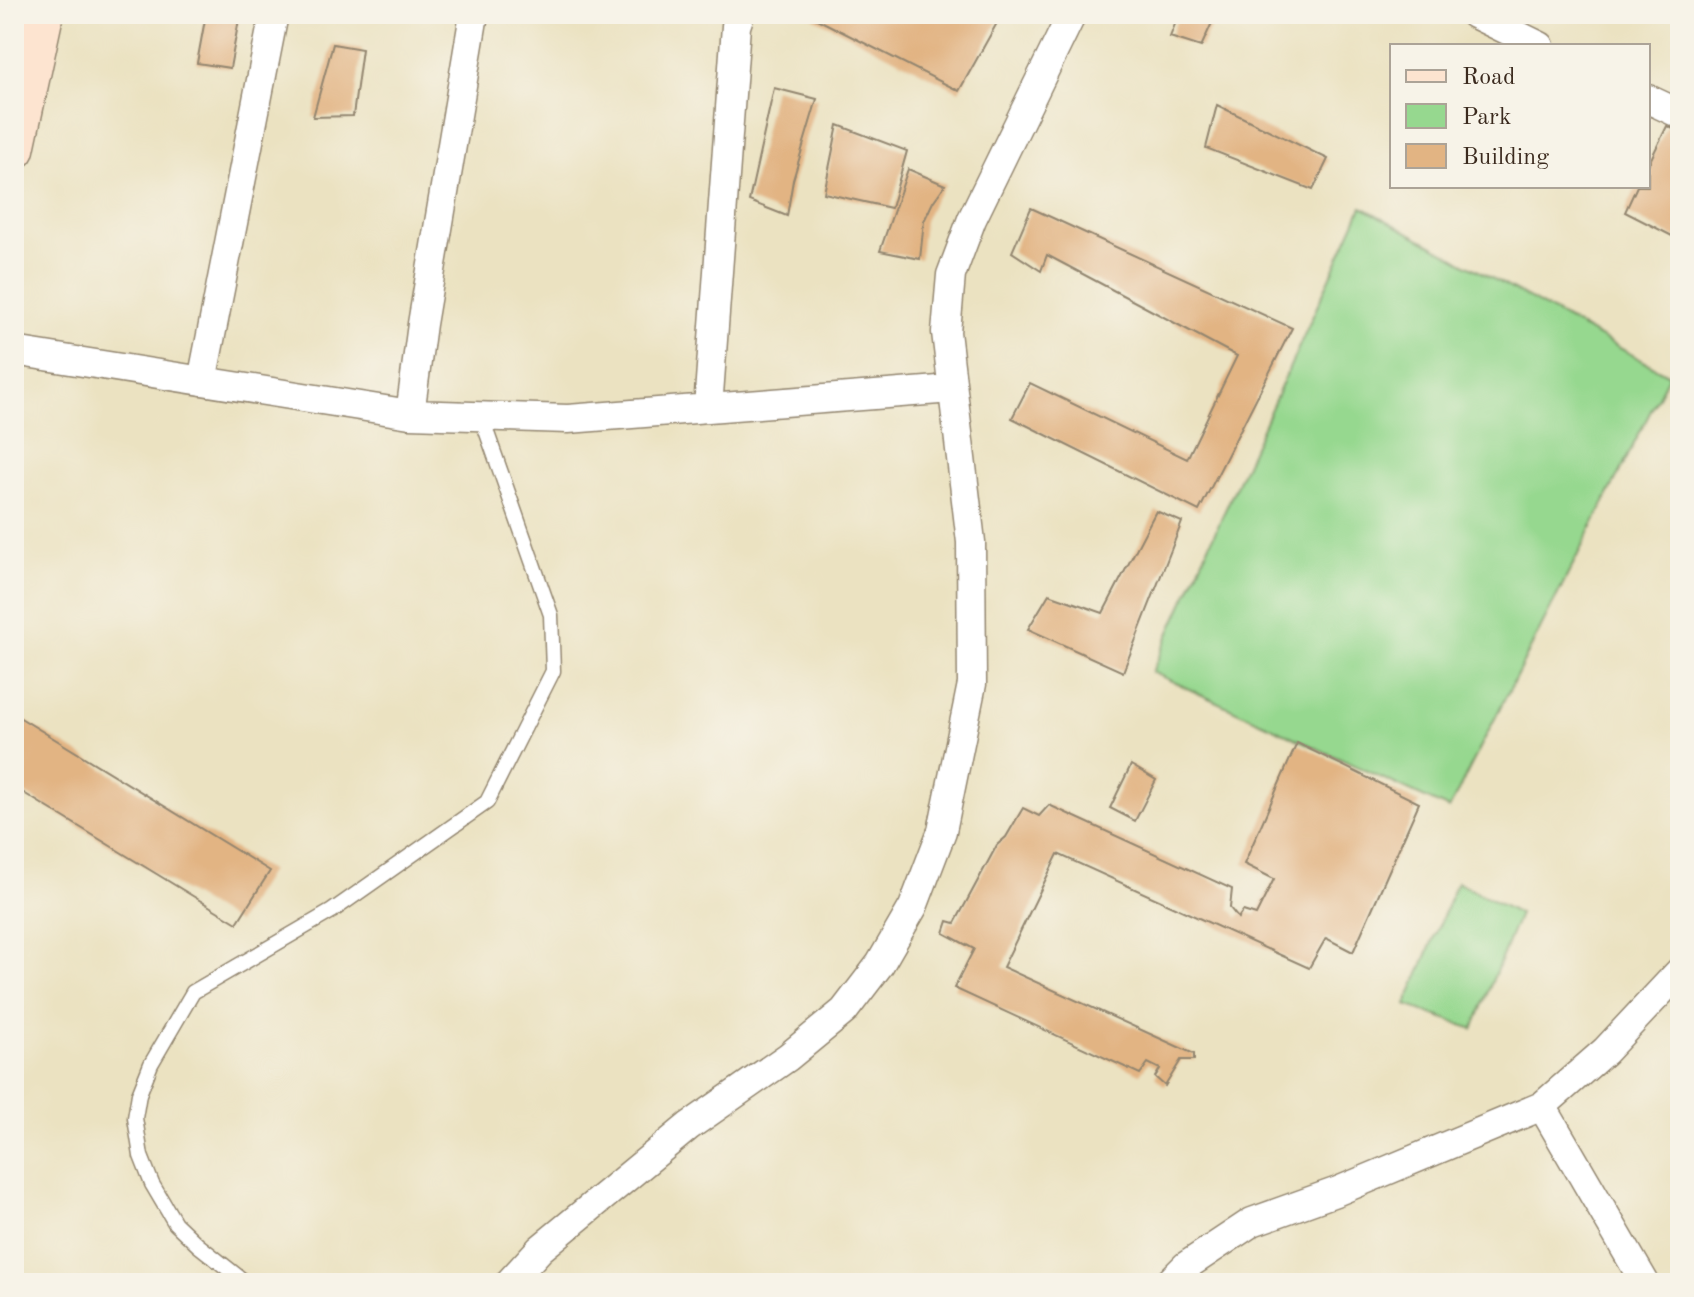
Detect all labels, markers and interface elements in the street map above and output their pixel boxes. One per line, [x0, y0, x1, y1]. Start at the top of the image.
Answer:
legend [1390, 44, 1650, 188]
text: Road [1462, 66, 1515, 90]
text: Park [1462, 106, 1511, 130]
text: Building [1462, 146, 1549, 170]

